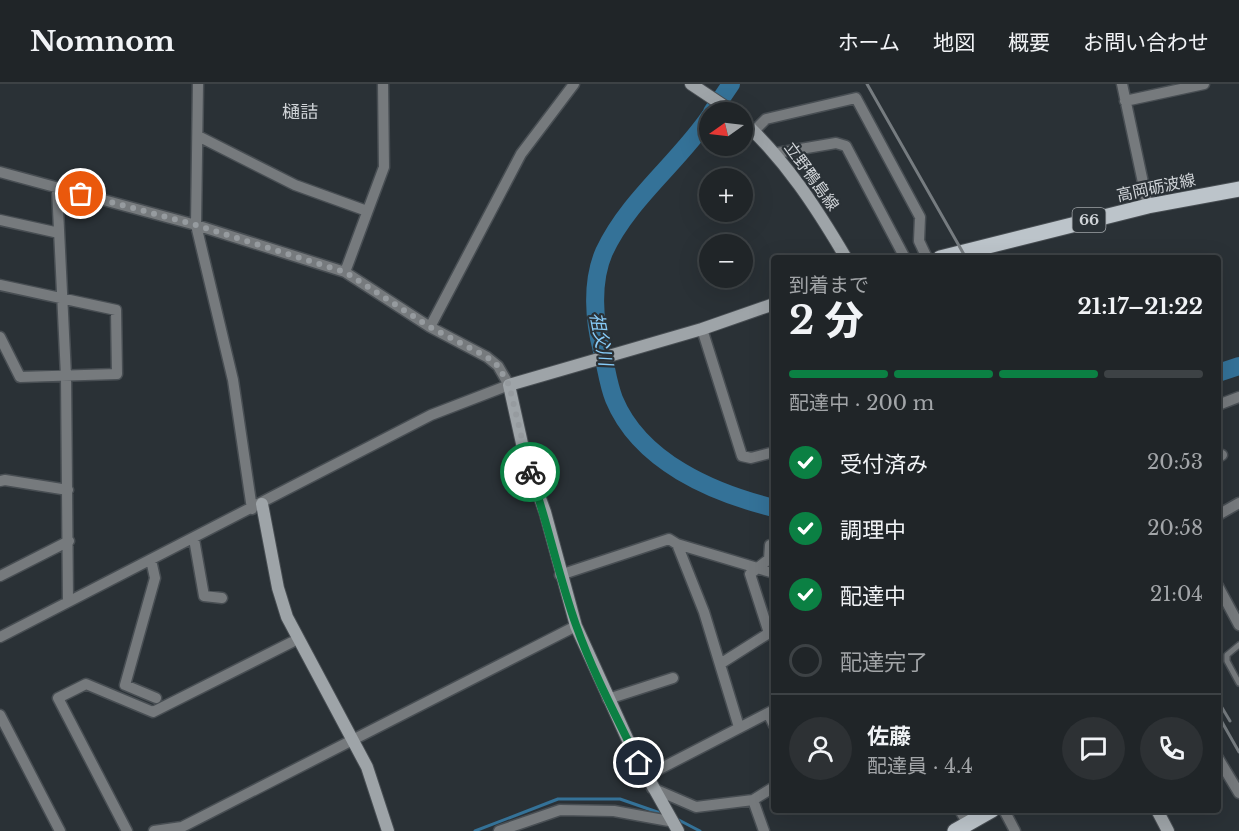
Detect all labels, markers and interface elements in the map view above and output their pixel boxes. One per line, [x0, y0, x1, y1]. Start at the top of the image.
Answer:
text: Nomnom [30, 24, 175, 59]
text: ホーム [838, 30, 900, 56]
text: 地図 [933, 30, 975, 56]
text: 概要 [1008, 30, 1050, 56]
text: お問い合わせ [1083, 30, 1209, 56]
district label: 樋詰 [282, 101, 318, 123]
north arrow [699, 102, 753, 156]
map controls [699, 102, 753, 288]
street label: 立野鴨島線 [780, 138, 844, 214]
pin [55, 168, 106, 219]
button: + [699, 168, 753, 222]
street label: 高岡砺波線 [1115, 169, 1197, 205]
icon: bag [64, 177, 97, 210]
road number: 66 [1072, 208, 1106, 232]
button: − [699, 234, 753, 288]
text: 到着まで [789, 273, 869, 297]
text: 21:17–21:22 [1077, 293, 1203, 320]
text: 2 分 [789, 296, 864, 345]
water label: 祖父川 [585, 310, 617, 370]
text: 配達中 · 200 m [789, 391, 934, 415]
courier [500, 442, 560, 502]
icon: check [789, 446, 822, 479]
text: 20:53 [1147, 450, 1203, 474]
text: 受付済み [840, 451, 928, 478]
icon: bike [514, 456, 547, 489]
icon: check [789, 512, 822, 545]
text: 20:58 [1147, 516, 1203, 540]
text: 調理中 [840, 517, 906, 544]
icon: check [789, 578, 822, 611]
text: 21:04 [1150, 582, 1203, 606]
text: 配達中 [840, 583, 906, 610]
text: 配達完了 [840, 649, 928, 676]
button: person [789, 717, 852, 780]
button: chat [1062, 717, 1125, 780]
button: phone [1140, 717, 1203, 780]
text: 佐藤 [867, 723, 911, 750]
pin [613, 737, 664, 788]
icon: home [622, 746, 655, 779]
text: 配達員 · 4.4 [867, 754, 973, 778]

